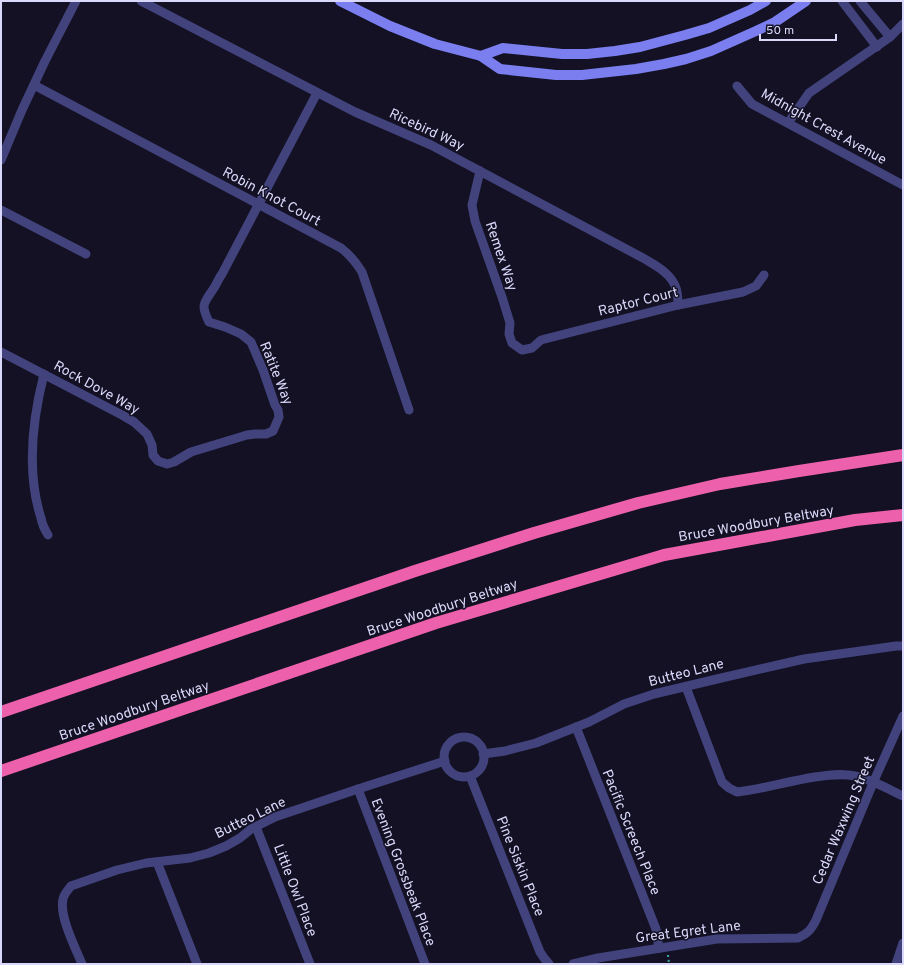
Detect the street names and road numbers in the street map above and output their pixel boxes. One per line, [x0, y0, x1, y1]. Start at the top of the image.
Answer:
street label: Midnight Crest Avenue [757, 86, 889, 169]
street label: Ricebird Way [386, 106, 467, 155]
street label: Robin Knot Court [219, 164, 323, 230]
street label: Remex Way [481, 220, 520, 293]
street label: Raptor Court [597, 284, 680, 321]
street label: Ratite Way [255, 339, 296, 408]
street label: Rock Dove Way [50, 358, 142, 419]
street label: Bruce Woodbury Beltway [677, 502, 835, 547]
street label: Bruce Woodbury Beltway [365, 576, 520, 641]
street label: Butteo Lane [647, 656, 726, 691]
street label: Bruce Woodbury Beltway [57, 678, 212, 745]
street label: Cedar Waxwing Street [810, 754, 879, 888]
street label: Pacific Screech Place [598, 767, 664, 898]
street label: Butteo Lane [212, 794, 289, 843]
street label: Evening Grossbeak Place [367, 796, 439, 949]
street label: Pine Siskin Place [492, 814, 547, 919]
street label: Little Owl Place [269, 842, 320, 939]
street label: Great Egret Lane [635, 918, 742, 947]

